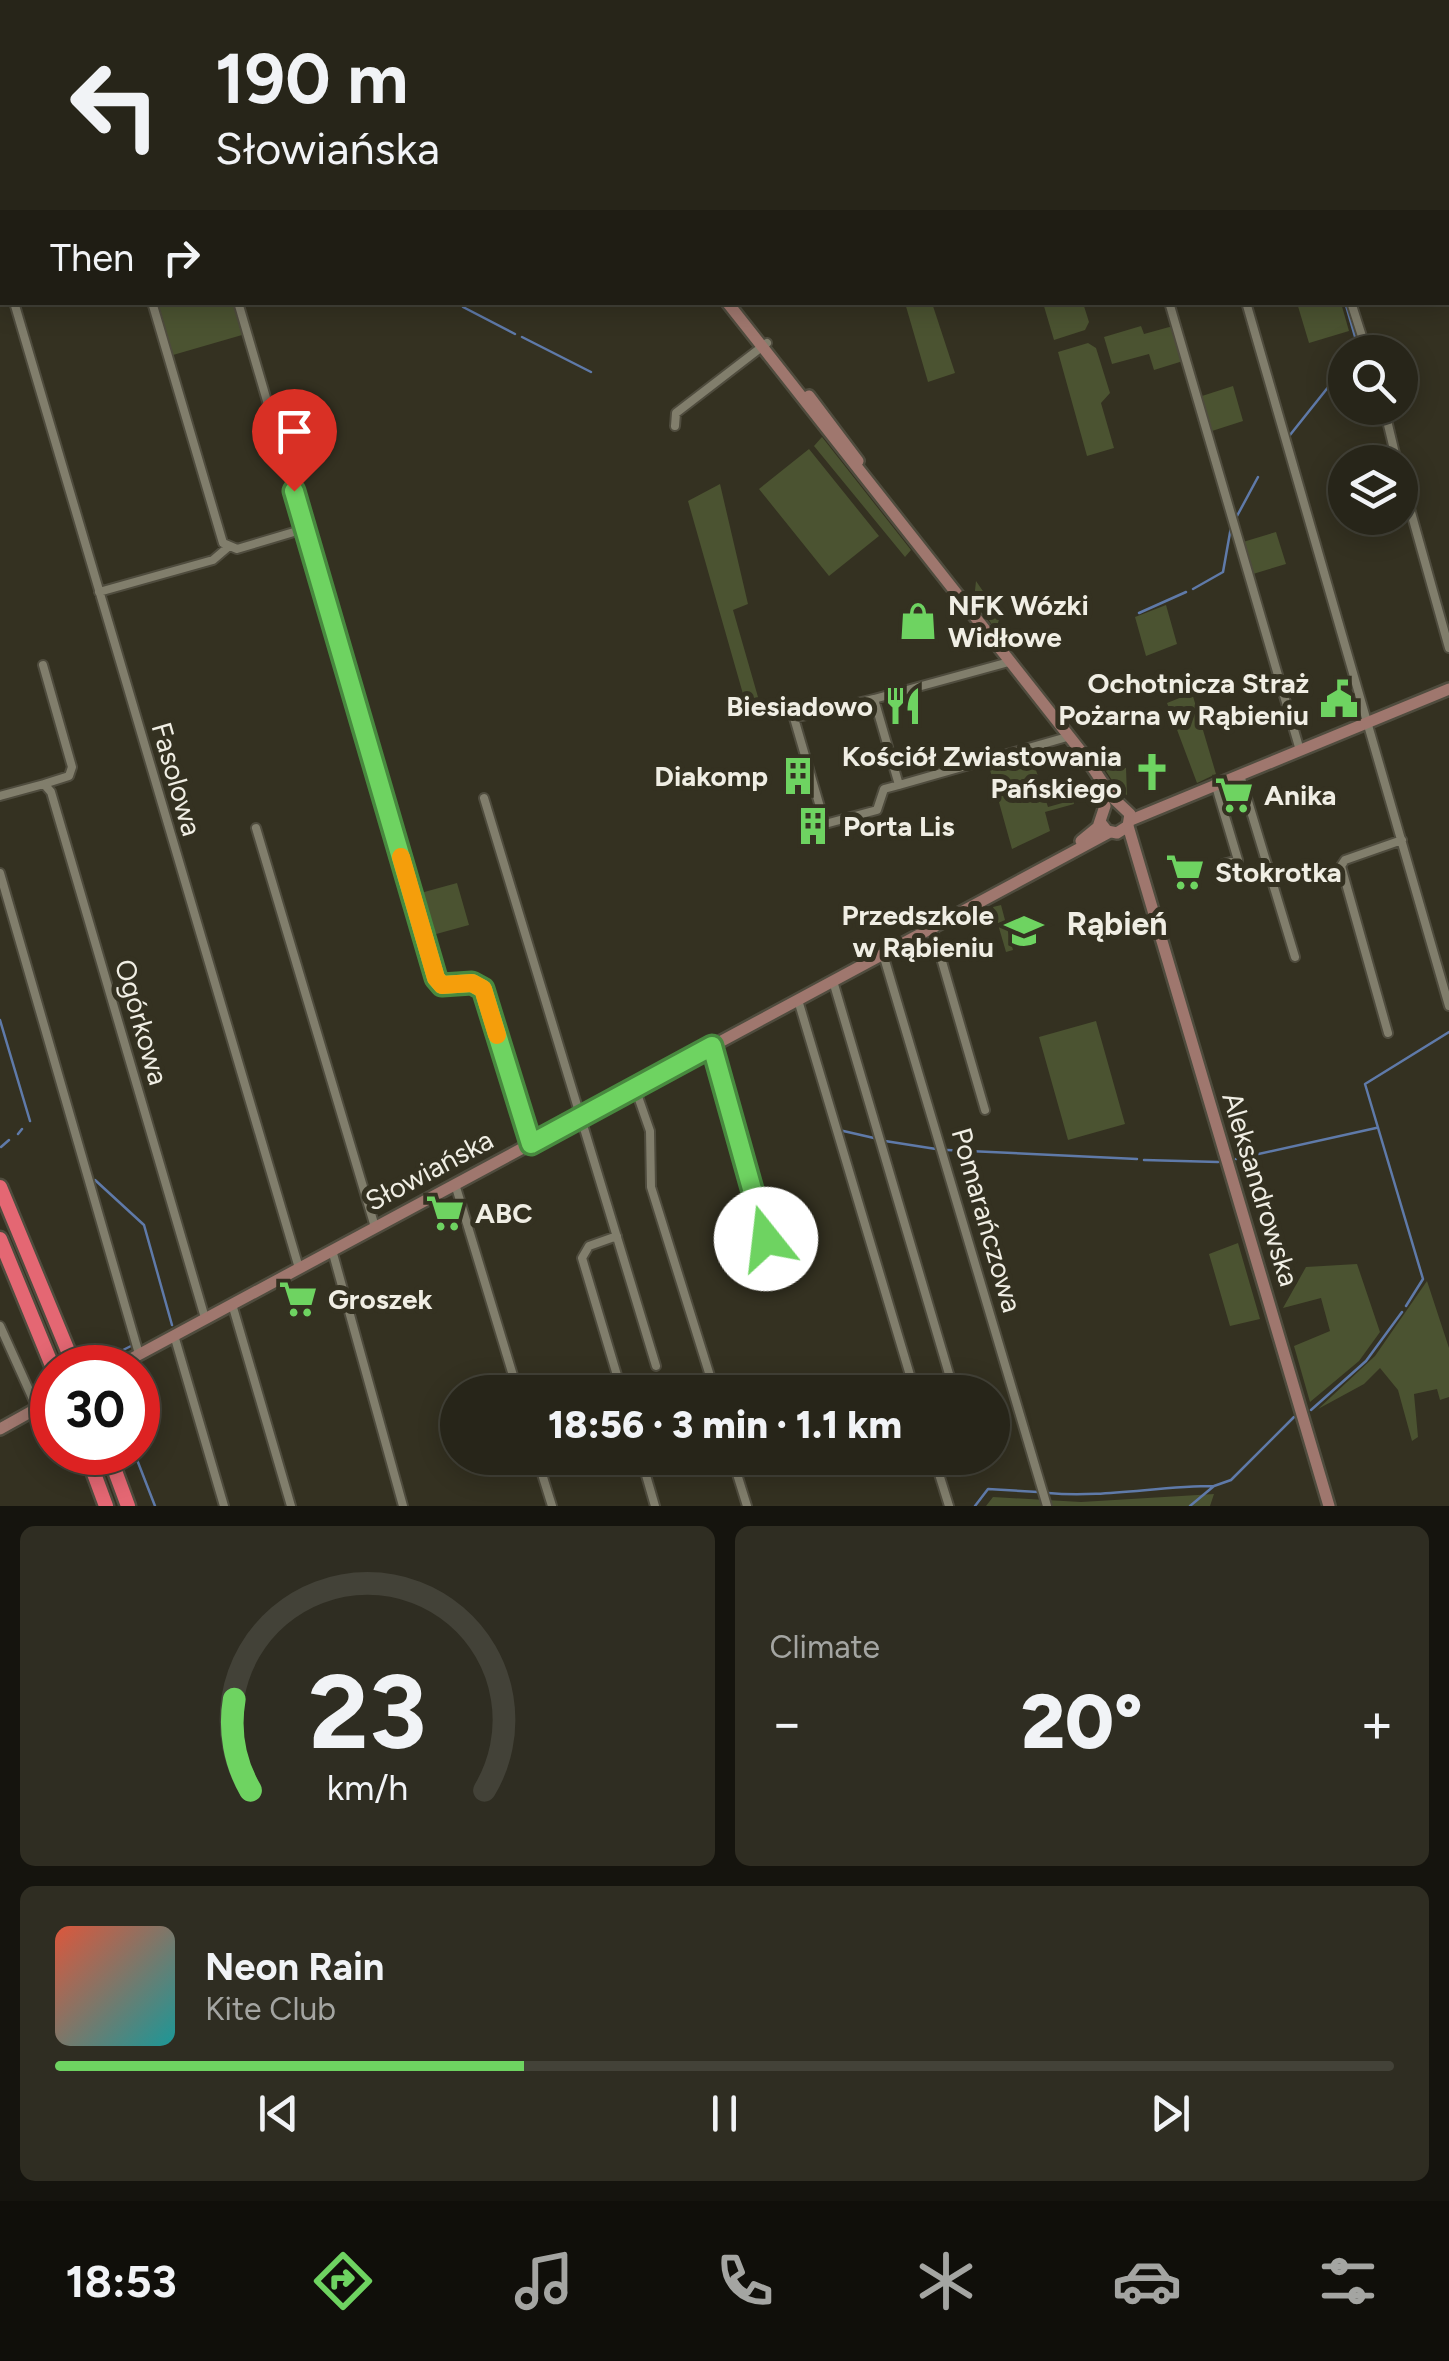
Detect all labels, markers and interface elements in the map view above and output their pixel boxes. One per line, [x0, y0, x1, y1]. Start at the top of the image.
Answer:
text: 190 m [215, 36, 408, 121]
icon: left [50, 40, 180, 170]
text: Słowiańska [215, 121, 440, 175]
icon: right [154, 230, 209, 285]
text: Then [50, 235, 134, 281]
map controls [1328, 335, 1418, 535]
button: search [1328, 335, 1418, 425]
pin [252, 389, 337, 492]
icon: arrive [267, 404, 322, 459]
button: layers [1328, 445, 1418, 535]
place label: NFK Wózki Widłowe [948, 588, 1089, 654]
shop icon: NFK Wózki Widłowe [897, 600, 939, 642]
place label: Ochotnicza Straż Pożarna w Rąbieniu [1058, 666, 1309, 732]
public building icon: Ochotnicza Straż Pożarna w Rąbieniu [1318, 678, 1360, 720]
restaurant icon: Biesiadowo [882, 685, 924, 727]
place label: Biesiadowo [726, 689, 873, 723]
street label: Fasolowa [145, 718, 209, 840]
place label: Kościół Zwiastowania Pańskiego [842, 739, 1122, 805]
church icon: Kościół Zwiastowania Pańskiego [1131, 751, 1173, 793]
building icon: Diakomp [777, 755, 819, 797]
place label: Diakomp [654, 759, 768, 793]
supermarket icon: Anika [1213, 774, 1255, 816]
place label: Anika [1264, 778, 1337, 812]
building icon: Porta Lis [792, 805, 834, 847]
place label: Porta Lis [843, 809, 955, 843]
supermarket icon: Stokrotka [1164, 851, 1206, 893]
place label: Stokrotka [1215, 855, 1342, 889]
place label: Przedszkole w Rąbieniu [842, 898, 994, 964]
district label: Rąbień [1067, 905, 1167, 943]
school or university icon: Przedszkole w Rąbieniu [1003, 910, 1045, 952]
street label: Ogórkowa [108, 955, 176, 1089]
street label: Aleksandrowska [1215, 1088, 1307, 1290]
street label: Słowiańska [359, 1122, 499, 1218]
street label: Pomarańczowa [944, 1124, 1030, 1316]
position arrow [714, 1187, 818, 1291]
supermarket icon: ABC [424, 1192, 466, 1234]
place label: ABC [475, 1196, 532, 1230]
supermarket icon: Groszek [277, 1278, 319, 1320]
place label: Groszek [328, 1282, 433, 1316]
speed limit sign: 30 [30, 1345, 160, 1475]
text: 18:56 · 3 min · 1.1 km [548, 1402, 902, 1448]
text: Climate [770, 1628, 880, 1666]
text: 23 [308, 1649, 426, 1774]
text: 20° [1021, 1677, 1143, 1767]
text: − [770, 1690, 804, 1756]
text: + [1360, 1690, 1394, 1756]
text: km/h [326, 1766, 408, 1809]
text: Neon Rain [205, 1944, 384, 1990]
text: Kite Club [205, 1990, 336, 2028]
icon: previous [251, 2086, 306, 2141]
icon: pause [697, 2086, 752, 2141]
icon: next [1143, 2086, 1198, 2141]
icon: directions [308, 2246, 378, 2316]
icon: music [509, 2246, 579, 2316]
icon: phone [710, 2246, 780, 2316]
icon: climate [911, 2246, 981, 2316]
icon: car [1112, 2246, 1182, 2316]
icon: filters [1313, 2246, 1383, 2316]
text: 18:53 [66, 2254, 177, 2308]

